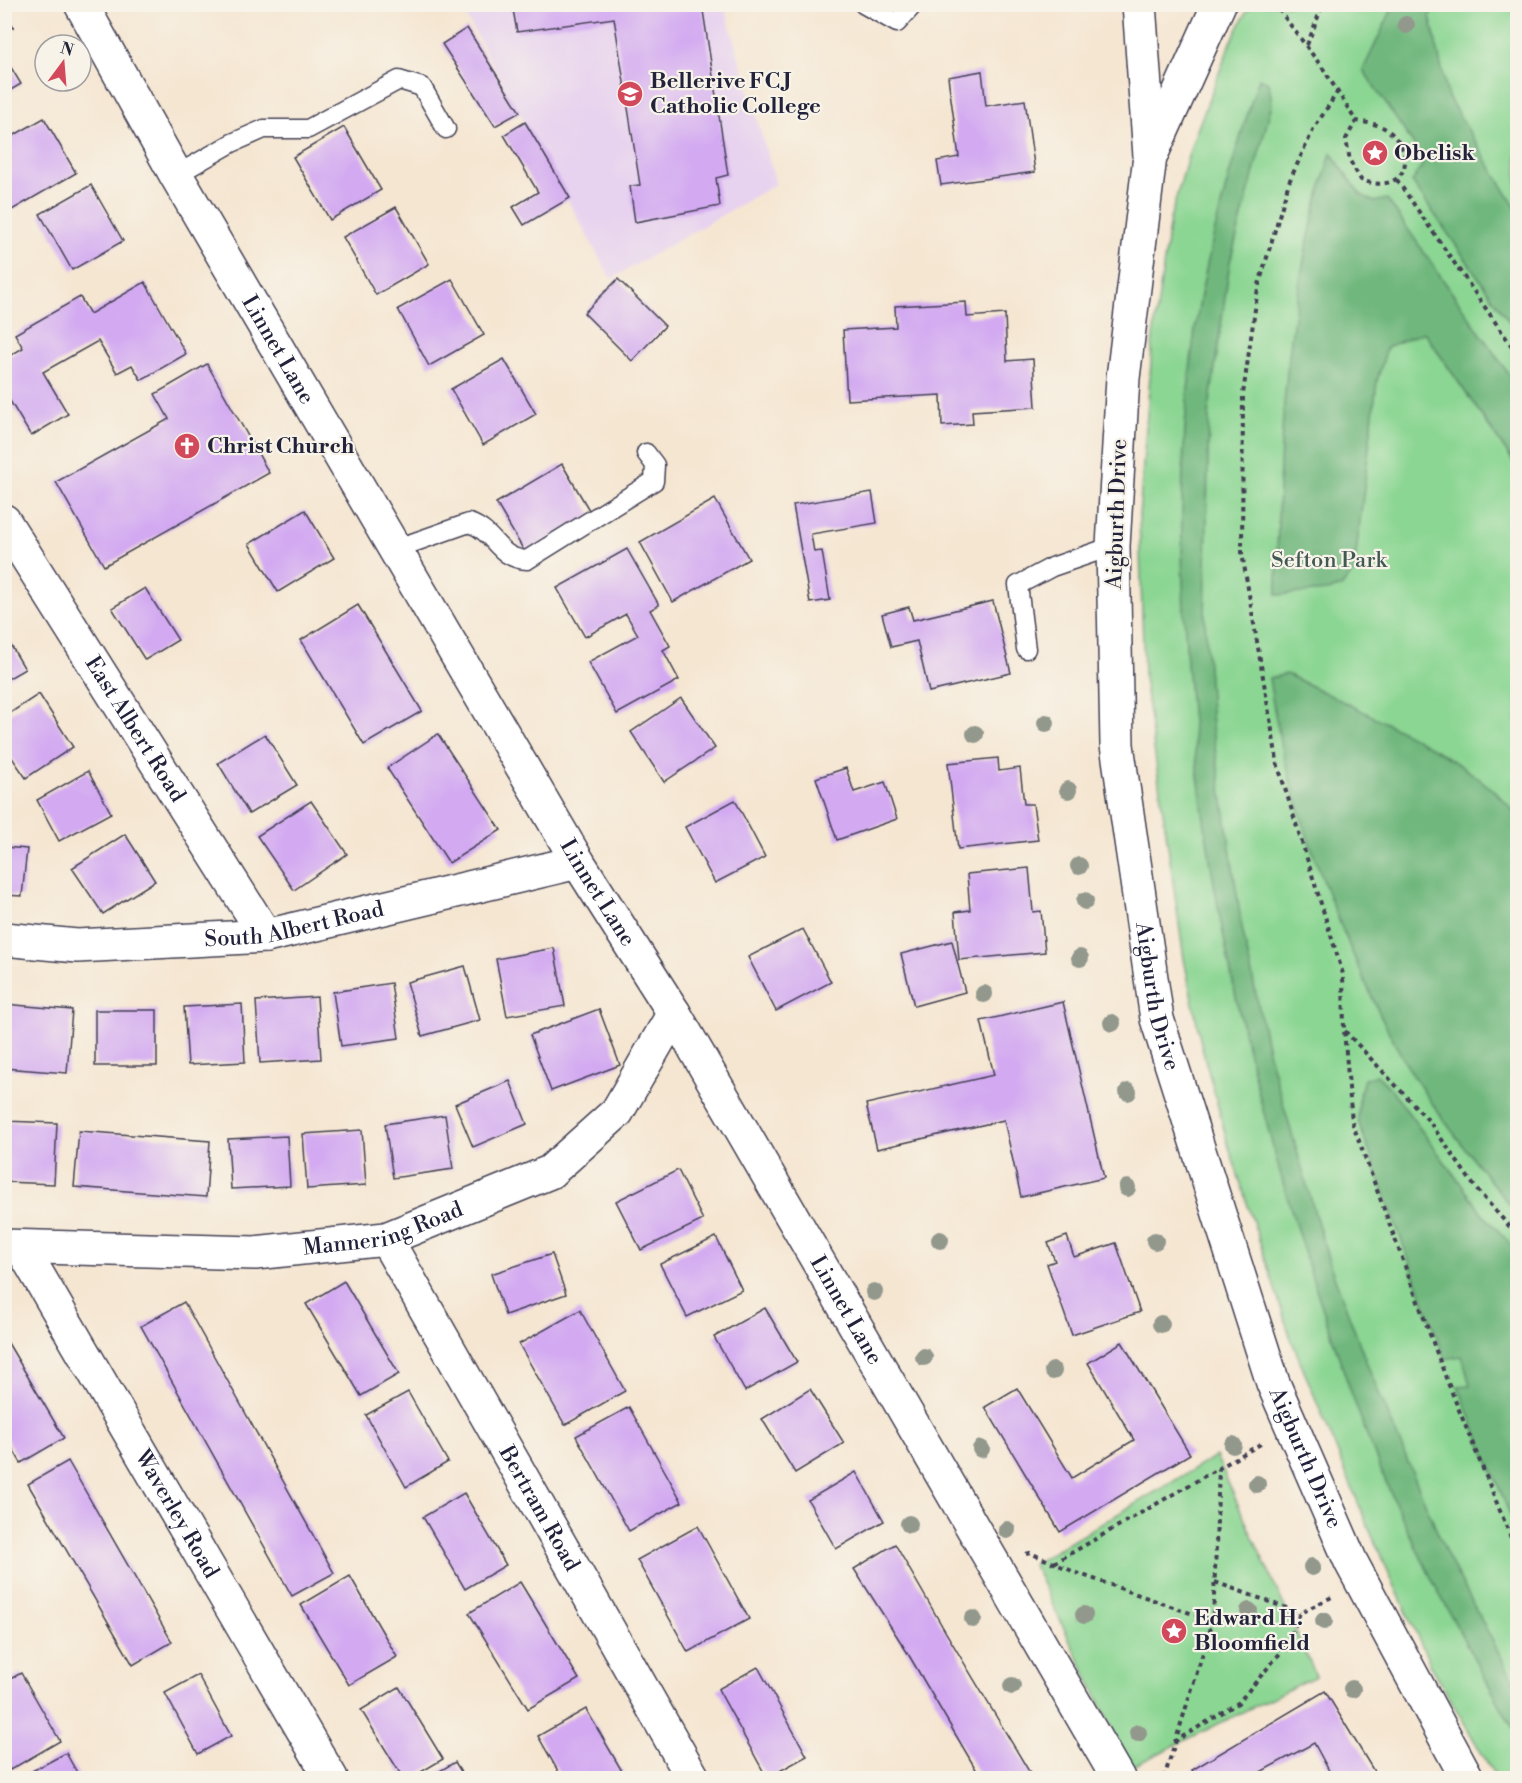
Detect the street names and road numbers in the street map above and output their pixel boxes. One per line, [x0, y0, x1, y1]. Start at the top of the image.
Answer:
street label: Linnet Lane [236, 290, 321, 409]
street label: Aigburth Drive [1101, 438, 1133, 591]
street label: East Albert Road [79, 651, 192, 807]
street label: Linnet Lane [554, 834, 642, 951]
street label: South Albert Road [204, 895, 387, 953]
street label: Aigburth Drive [1129, 919, 1186, 1074]
street label: Mannering Road [302, 1195, 467, 1261]
street label: Linnet Lane [804, 1251, 889, 1369]
street label: Aigburth Drive [1263, 1382, 1348, 1532]
street label: Bertram Road [493, 1440, 586, 1576]
street label: Waverley Road [129, 1444, 225, 1584]

